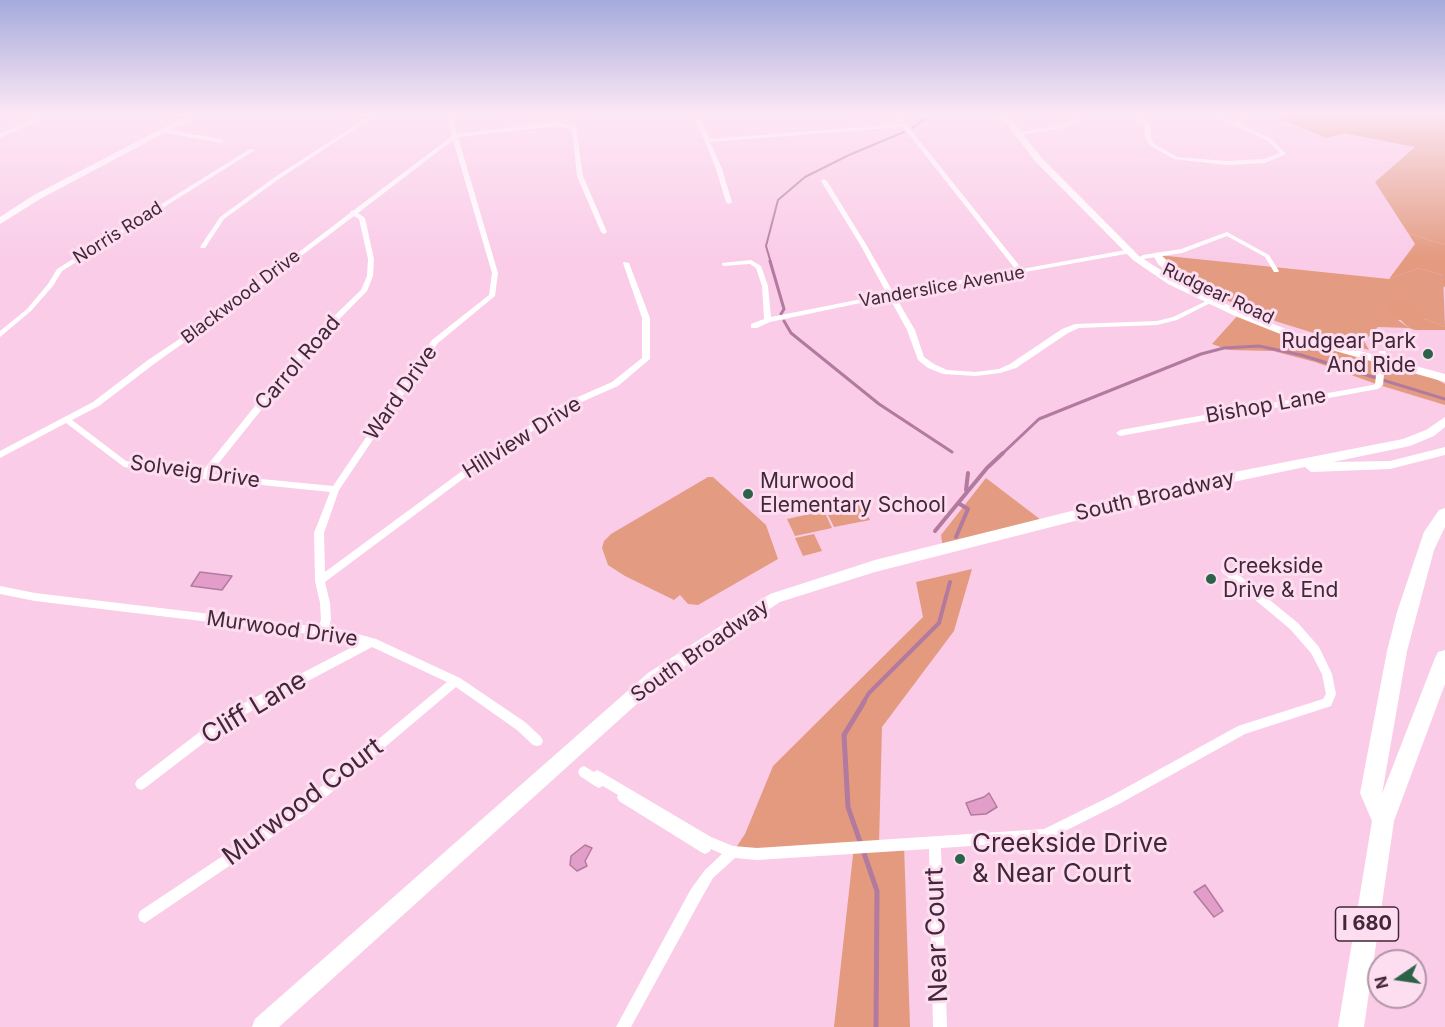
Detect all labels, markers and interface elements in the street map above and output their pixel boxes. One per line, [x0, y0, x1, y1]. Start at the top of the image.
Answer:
street label: Norris Road [70, 197, 166, 269]
street label: Blackwood Drive [177, 245, 305, 349]
street label: Rudgear Road [1159, 259, 1277, 329]
street label: Vanderslice Avenue [857, 262, 1027, 312]
street label: Carrol Road [250, 311, 346, 415]
place label: Rudgear Park And Ride [1281, 329, 1416, 379]
street label: Ward Drive [359, 341, 443, 445]
marker: Rudgear Park And Ride [1421, 347, 1435, 361]
street label: Bishop Lane [1204, 383, 1328, 429]
street label: Hillview Drive [458, 392, 586, 484]
street label: Solveig Drive [128, 450, 262, 494]
street label: South Broadway [1073, 465, 1237, 527]
place label: Murwood Elementary School [760, 469, 946, 519]
marker: Murwood Elementary School [741, 487, 755, 501]
place label: Creekside Drive & End [1223, 554, 1338, 604]
marker: Creekside Drive & End [1204, 572, 1218, 586]
street label: South Broadway [626, 594, 774, 708]
street label: Murwood Drive [205, 606, 359, 652]
street label: Cliff Lane [196, 665, 312, 751]
street label: Murwood Court [217, 732, 389, 872]
place label: Creekside Drive & Near Court [972, 828, 1168, 890]
marker: Creekside Drive & Near Court [953, 852, 967, 866]
street label: Near Court [919, 867, 955, 1003]
road number: I 680 [1336, 907, 1398, 941]
north arrow [1367, 949, 1427, 1009]
text: N [1370, 974, 1393, 991]

